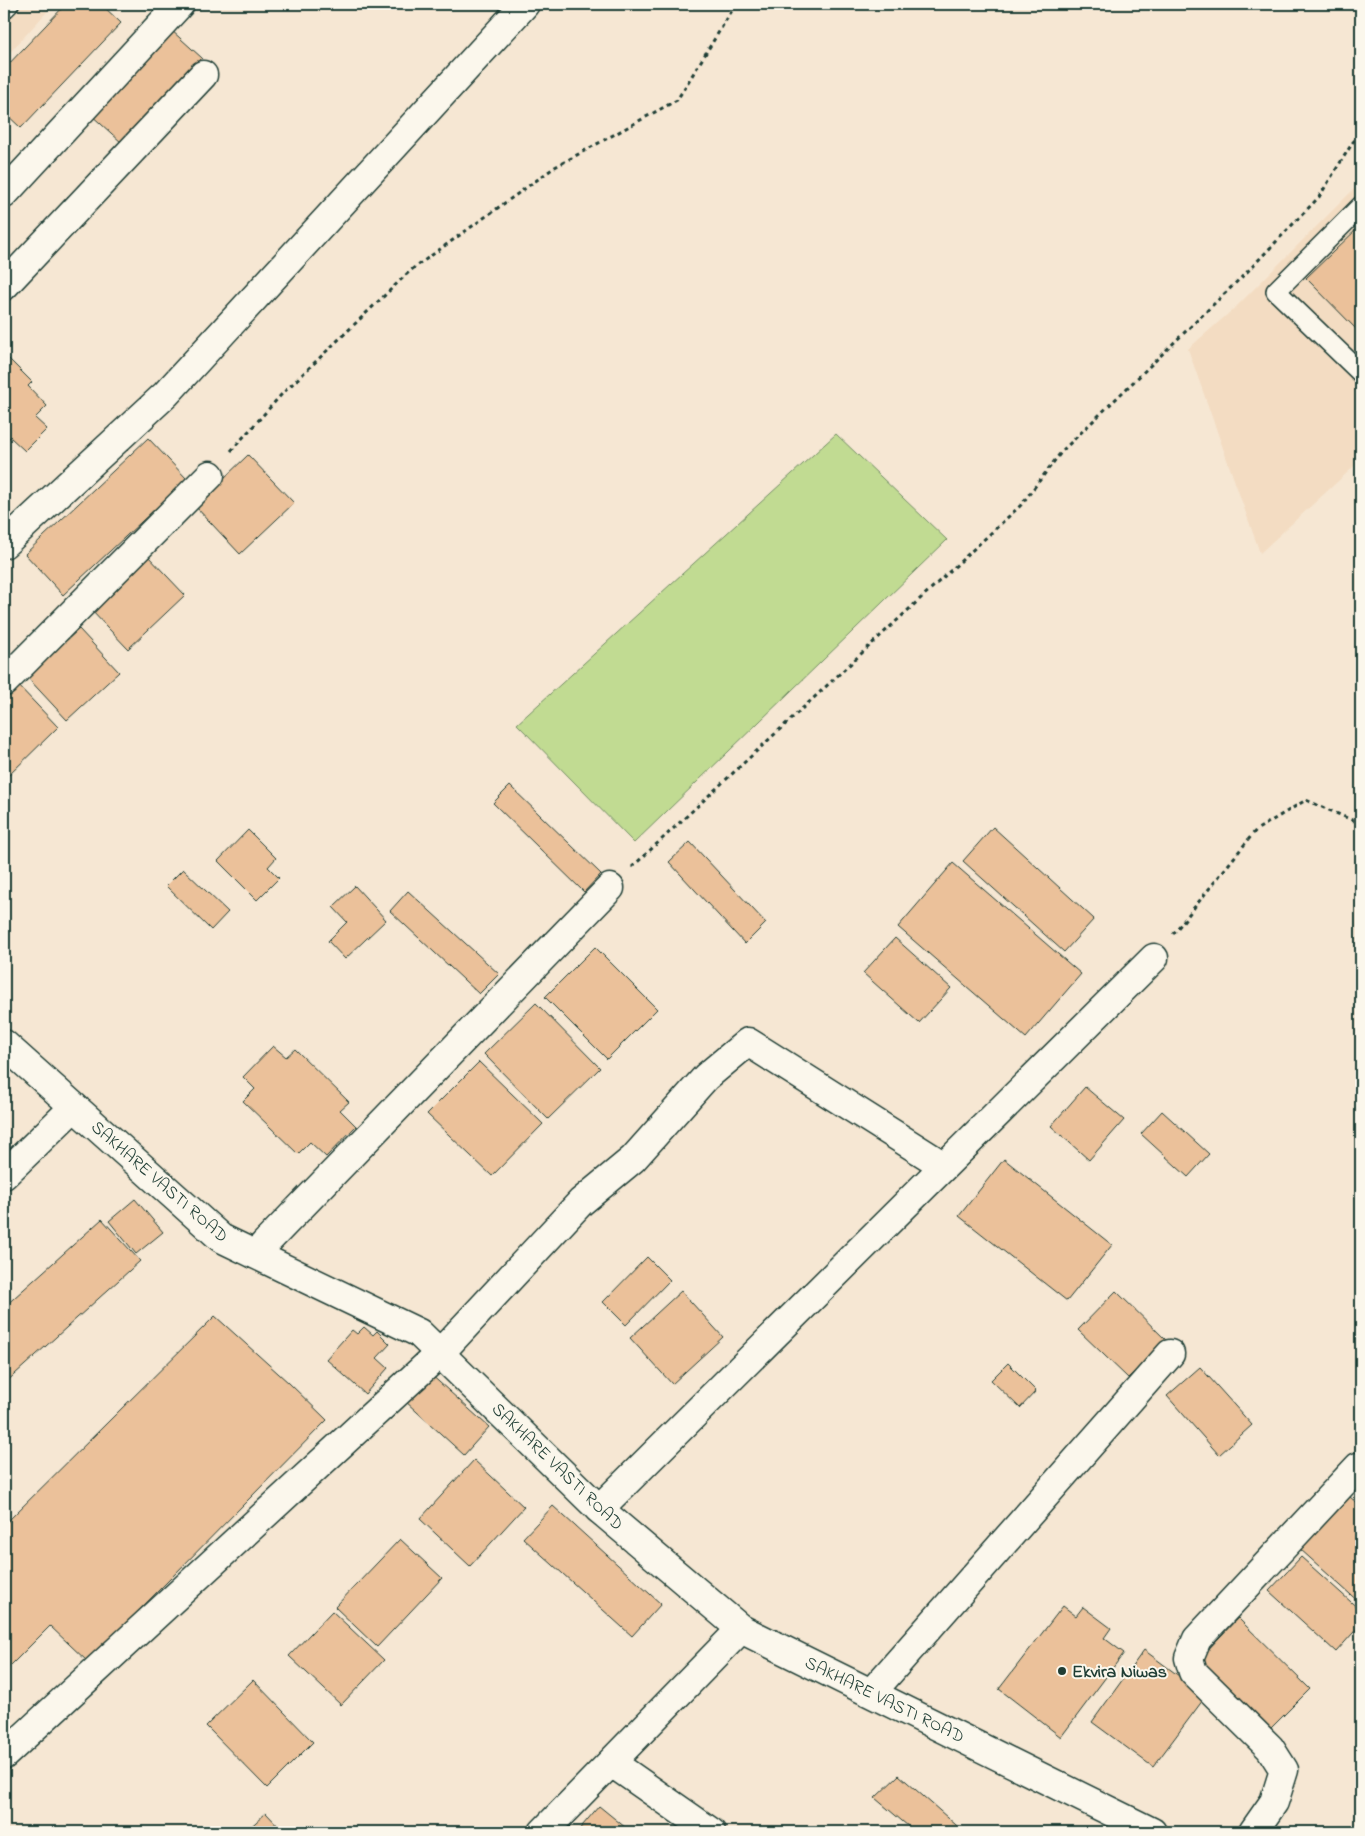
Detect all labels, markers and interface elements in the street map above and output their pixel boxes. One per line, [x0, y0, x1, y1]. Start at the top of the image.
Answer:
street label: SAKHARE VASTI ROAD [84, 1115, 233, 1250]
street label: SAKHARE VASTI ROAD [485, 1397, 628, 1537]
street label: SAKHARE VASTI ROAD [800, 1651, 968, 1751]
place label: Ekvira Niwas [1072, 1660, 1167, 1686]
marker: Ekvira Niwas [1056, 1665, 1068, 1677]

